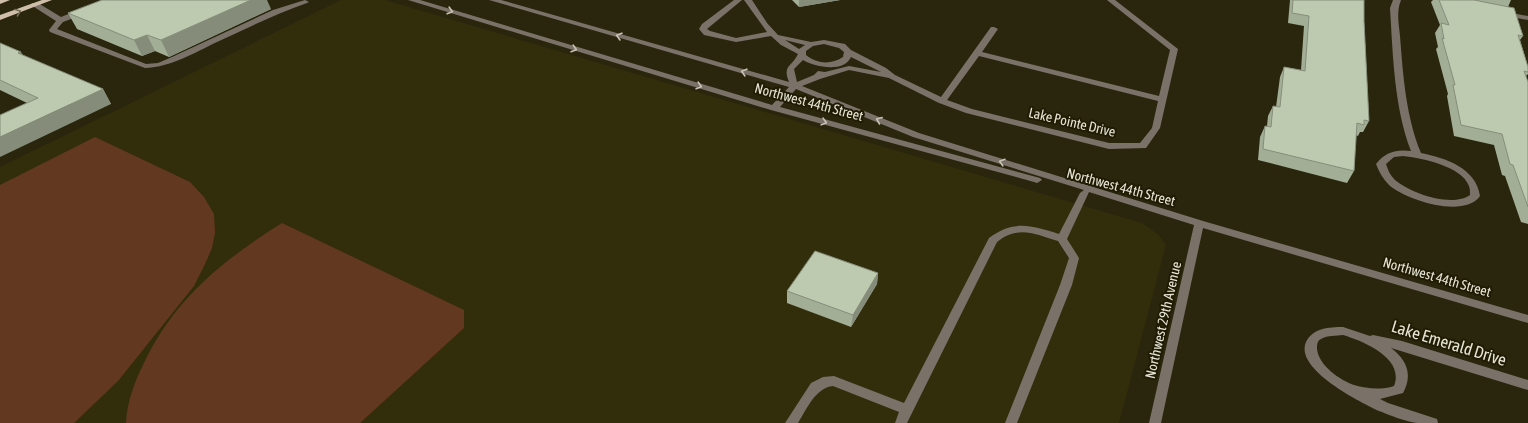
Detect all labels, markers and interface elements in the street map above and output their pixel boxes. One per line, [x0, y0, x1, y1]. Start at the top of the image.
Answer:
one-way arrow [446, 6, 453, 15]
one-way arrow [14, 8, 21, 16]
one-way arrow [616, 32, 623, 41]
one-way arrow [570, 44, 577, 53]
one-way arrow [741, 68, 748, 77]
street label: Northwest 44th Street [753, 80, 865, 124]
one-way arrow [695, 81, 702, 90]
street label: Lake Pointe Drive [1027, 104, 1117, 140]
one-way arrow [820, 117, 827, 126]
one-way arrow [875, 117, 883, 125]
one-way arrow [998, 158, 1005, 167]
street label: Northwest 44th Street [1065, 165, 1177, 209]
street label: Northwest 44th Street [1381, 254, 1493, 300]
street label: Northwest 29th Avenue [1142, 260, 1184, 380]
street label: Lake Emerald Drive [1389, 316, 1509, 370]

